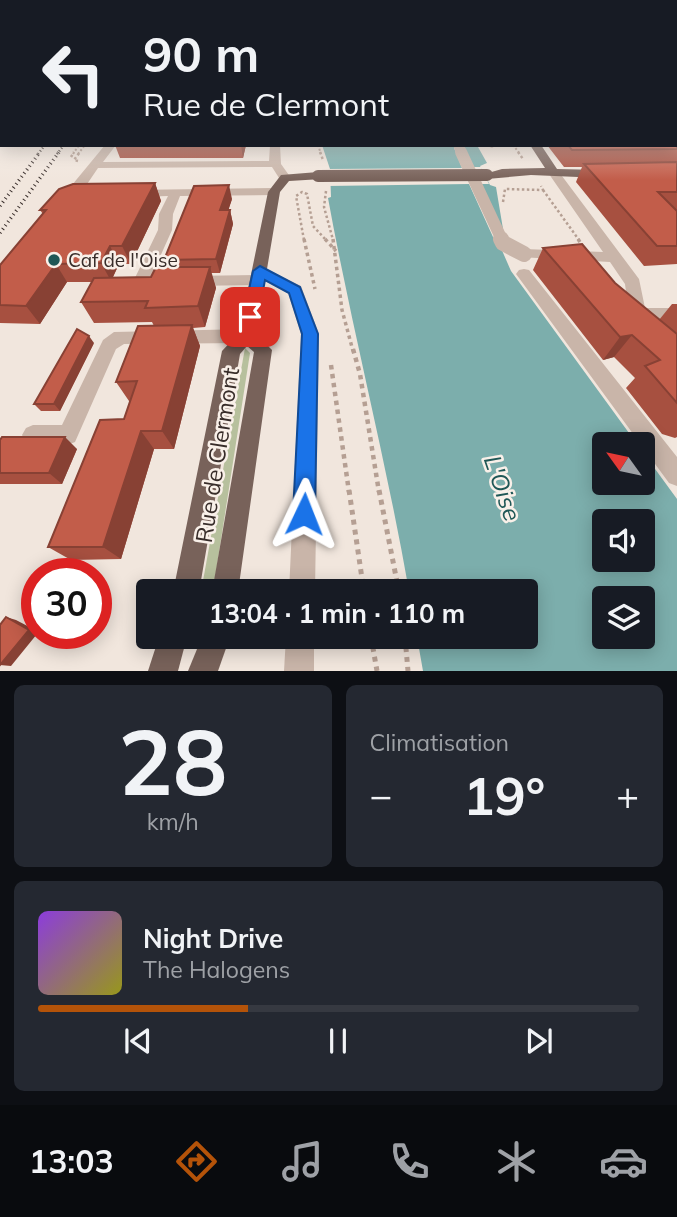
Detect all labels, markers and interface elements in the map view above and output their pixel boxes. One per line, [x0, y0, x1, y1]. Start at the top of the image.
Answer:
text: 90 m [143, 23, 259, 84]
icon: left [28, 28, 119, 119]
text: Rue de Clermont [143, 84, 389, 124]
place label: Caf de l'Oise [68, 248, 178, 272]
marker: Caf de l'Oise [46, 252, 62, 268]
pin [220, 287, 280, 347]
icon: arrive [231, 298, 269, 336]
street label: Rue de Clermont [189, 365, 245, 545]
north arrow [592, 432, 654, 495]
map controls [592, 432, 655, 649]
water label: L'Oise [478, 451, 528, 525]
position arrow [267, 477, 341, 551]
button: sound [592, 509, 655, 572]
speed limit sign: 30 [21, 558, 112, 649]
button: layers [592, 586, 655, 649]
text: 13:04 · 1 min · 110 m [209, 597, 465, 630]
text: 28 [118, 704, 227, 818]
text: Climatisation [370, 728, 509, 757]
text: 19° [463, 763, 545, 828]
text: − [370, 771, 392, 819]
text: + [616, 771, 639, 819]
text: km/h [147, 807, 199, 836]
text: Night Drive [143, 922, 283, 955]
text: The Halogens [143, 955, 290, 984]
icon: previous [119, 1022, 157, 1060]
icon: pause [319, 1022, 357, 1060]
icon: next [520, 1022, 558, 1060]
icon: directions [172, 1137, 221, 1186]
icon: music [278, 1137, 327, 1186]
icon: phone [385, 1137, 434, 1186]
icon: climate [492, 1137, 541, 1186]
icon: car [599, 1137, 648, 1186]
text: 13:03 [29, 1141, 114, 1181]

